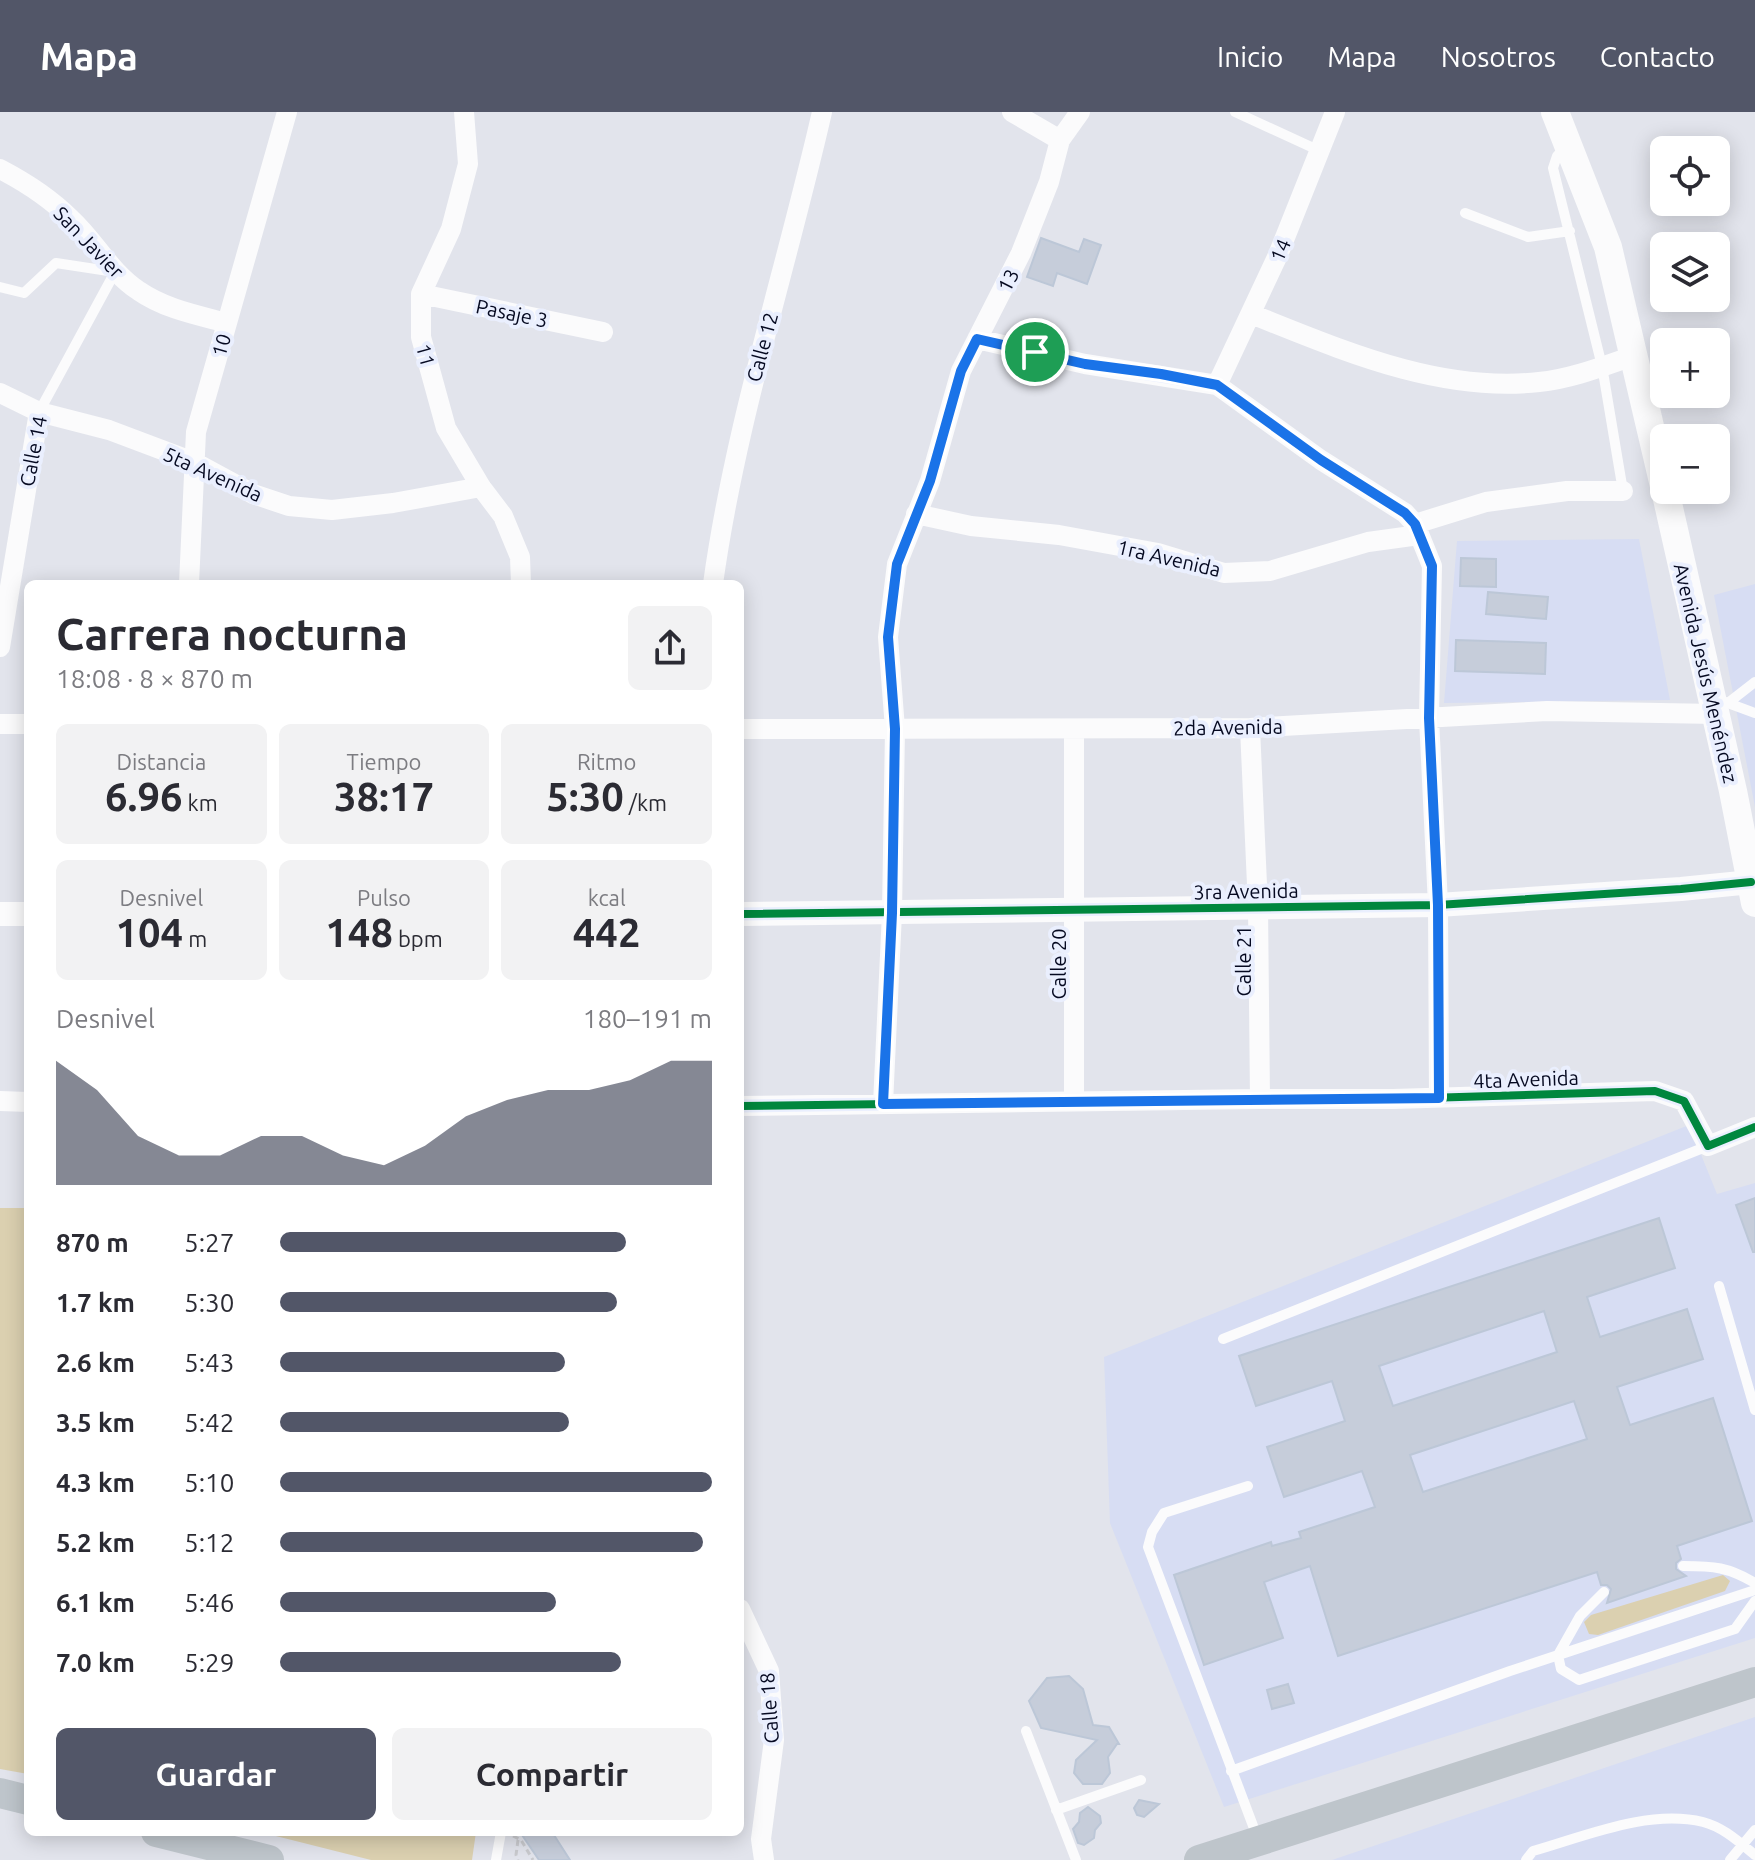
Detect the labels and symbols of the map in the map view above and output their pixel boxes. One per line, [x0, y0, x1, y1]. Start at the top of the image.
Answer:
street label: San Javier [49, 202, 129, 283]
street label: 14 [1265, 235, 1295, 265]
street label: 13 [993, 265, 1023, 295]
street label: Pasaje 3 [474, 294, 550, 332]
street label: Calle 12 [742, 310, 782, 384]
pin [1001, 318, 1069, 386]
street label: 10 [207, 331, 235, 359]
street label: 11 [412, 341, 440, 369]
street label: Calle 14 [15, 414, 51, 488]
street label: 5ta Avenida [160, 442, 266, 506]
street label: 1ra Avenida [1115, 535, 1223, 581]
street label: Avenida Jesús Menéndez [1670, 561, 1742, 785]
street label: 2da Avenida [1173, 715, 1283, 739]
street label: 3ra Avenida [1193, 879, 1299, 903]
street label: Calle 21 [1232, 925, 1255, 997]
street label: Calle 20 [1047, 928, 1070, 1000]
street label: 4ta Avenida [1473, 1066, 1579, 1092]
street label: Calle 18 [755, 1672, 783, 1744]

